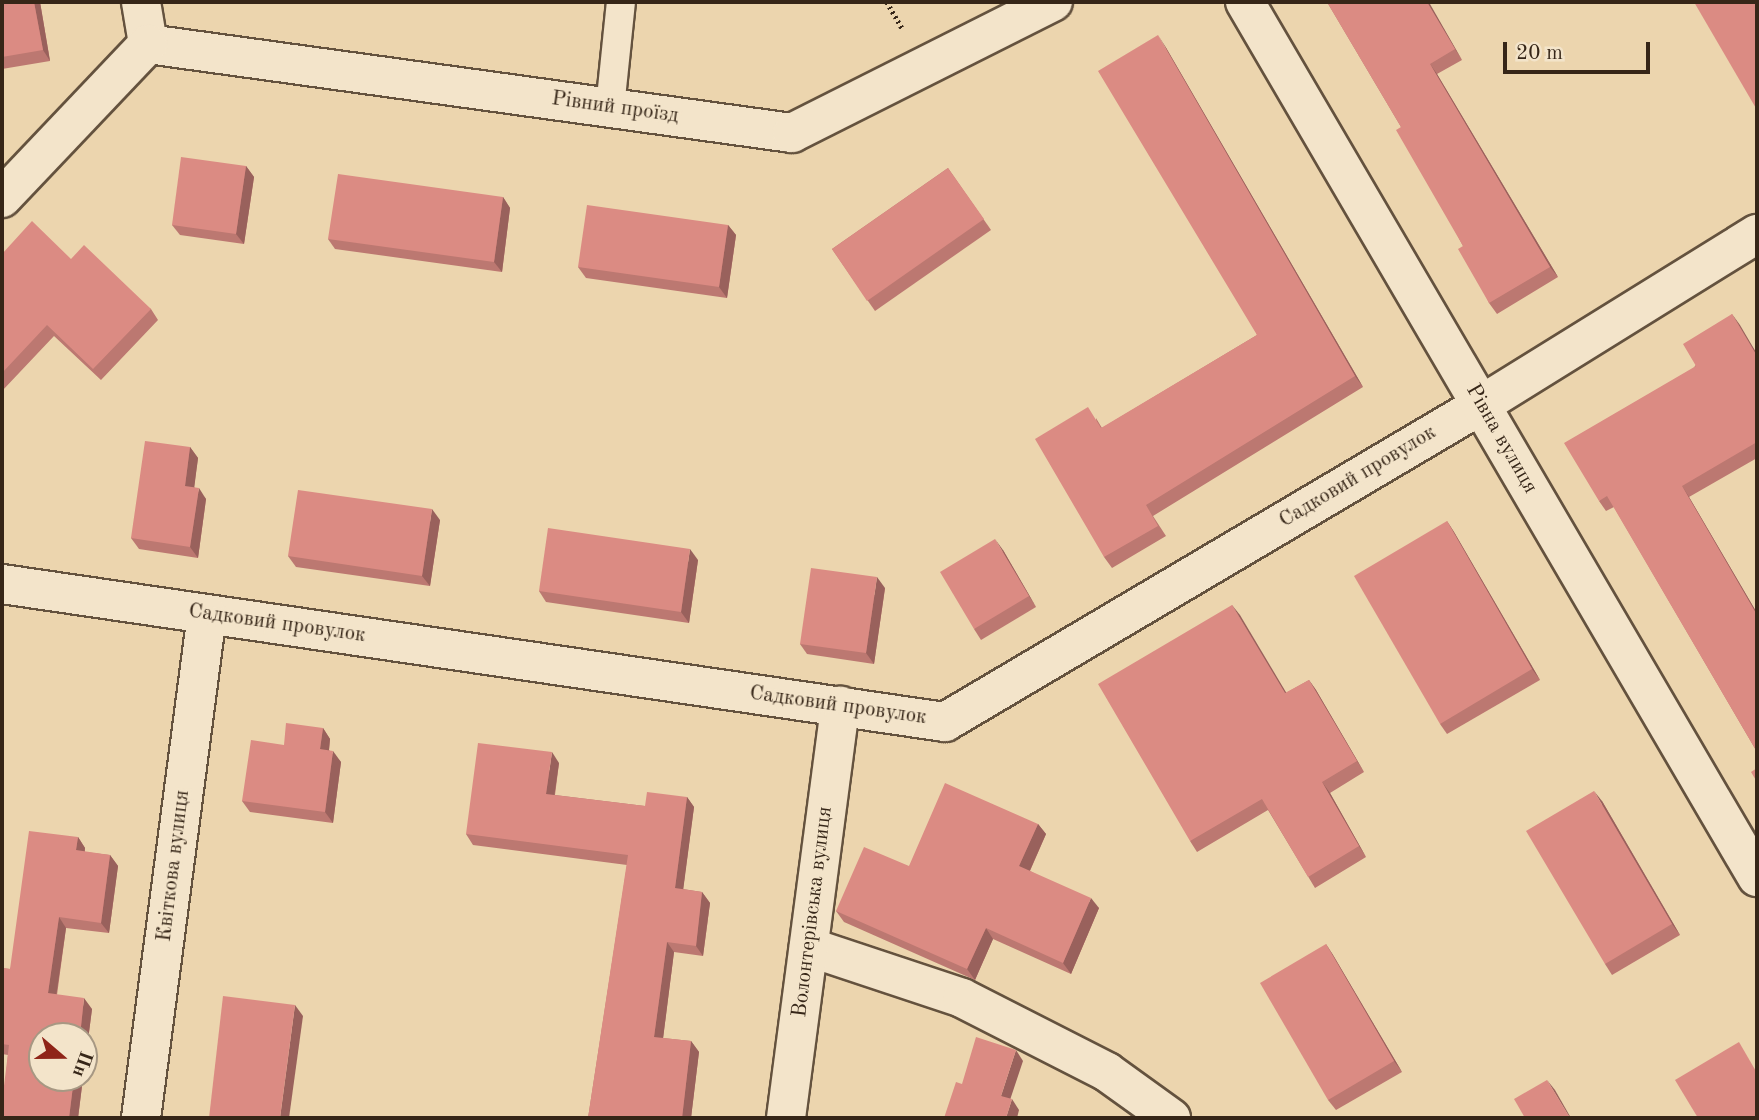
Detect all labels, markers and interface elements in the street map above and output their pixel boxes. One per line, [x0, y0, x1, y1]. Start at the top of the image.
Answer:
scale bar [1507, 28, 1654, 72]
text: 20 m [1516, 43, 1563, 64]
street label: Рівний проїзд [550, 87, 680, 129]
street label: Рівна вулиця [1460, 380, 1542, 498]
street label: Садковий провулок [1275, 420, 1441, 534]
street label: Садковий провулок [187, 599, 367, 649]
street label: Садковий провулок [748, 681, 928, 731]
street label: Квіткова вулиця [152, 789, 196, 943]
street label: Волонтерівська вулиця [788, 805, 838, 1019]
north arrow [28, 1022, 98, 1092]
text: Пн [68, 1048, 95, 1079]

